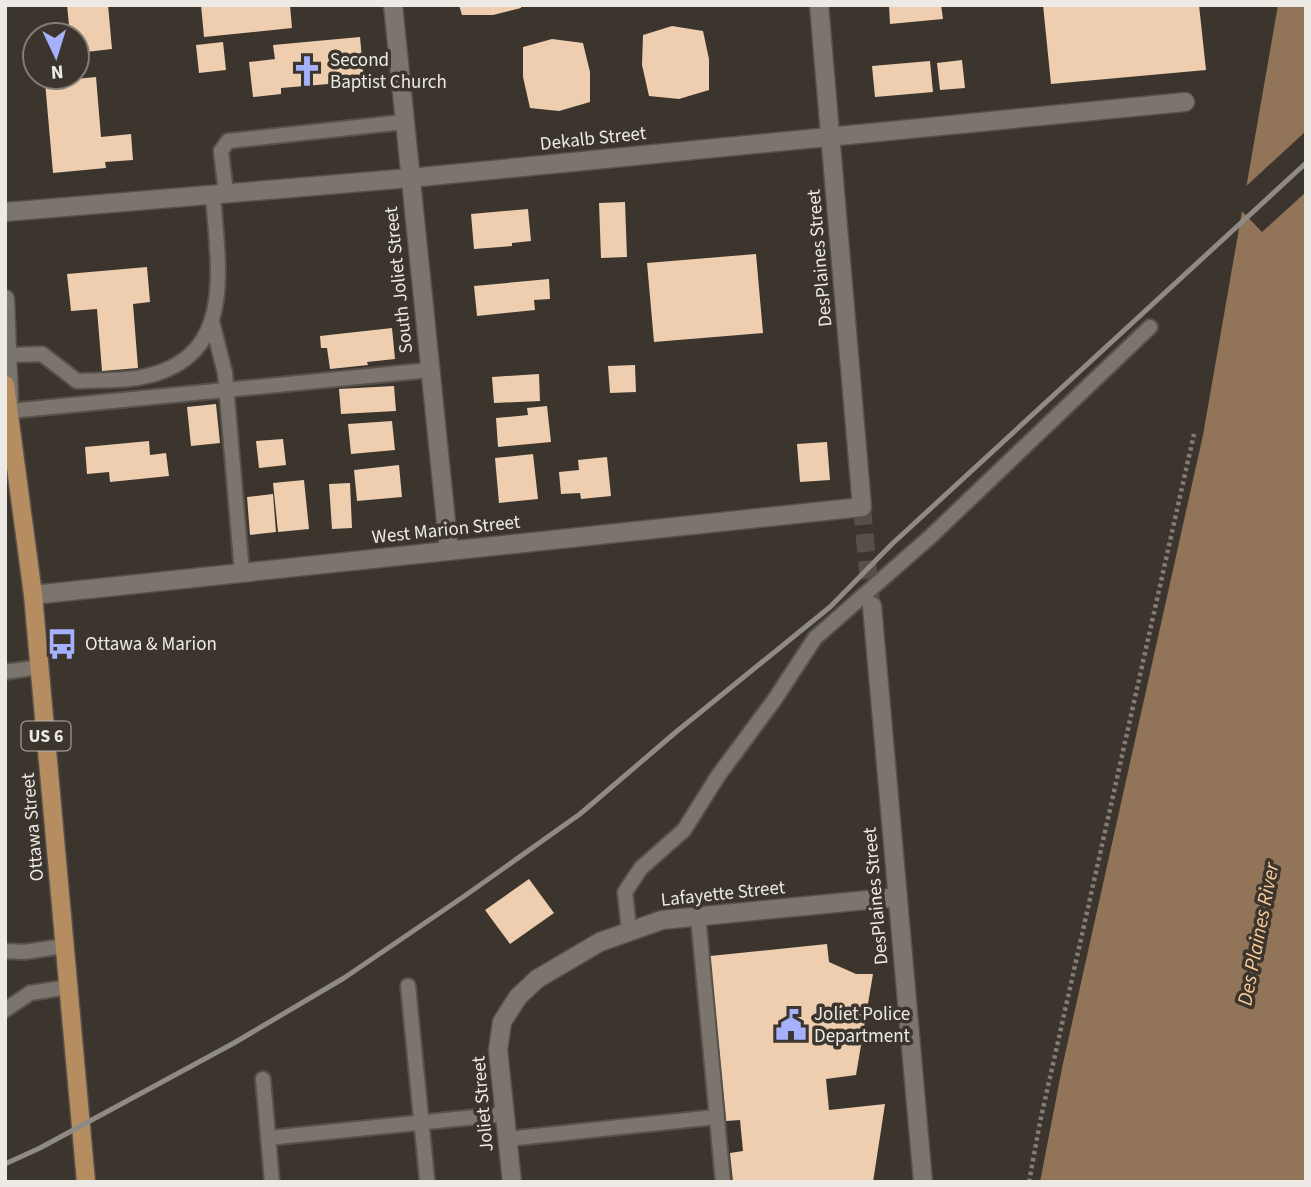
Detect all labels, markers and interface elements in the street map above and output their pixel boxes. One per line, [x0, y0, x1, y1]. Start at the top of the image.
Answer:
north arrow [21, 21, 91, 91]
place label: Second Baptist Church [330, 47, 447, 96]
church icon: Second Baptist Church [290, 54, 324, 88]
text: N [50, 58, 64, 85]
street label: Dekalb Street [539, 120, 648, 158]
street label: DesPlaines Street [800, 187, 839, 328]
street label: South Joliet Street [378, 205, 420, 355]
street label: West Marion Street [371, 509, 522, 551]
bus stop icon: Ottawa & Marion [45, 627, 79, 661]
place label: Ottawa & Marion [85, 631, 217, 658]
road number: US 6 [22, 722, 70, 750]
street label: Ottawa Street [15, 771, 51, 882]
street label: DesPlaines Street [856, 825, 895, 966]
water label: Des Plaines River [1229, 859, 1287, 1008]
street label: Lafayette Street [660, 874, 787, 914]
place label: Joliet Police Department [814, 1001, 911, 1050]
public building icon: Joliet Police Department [774, 1008, 808, 1042]
street label: Joliet Street [465, 1054, 501, 1153]

